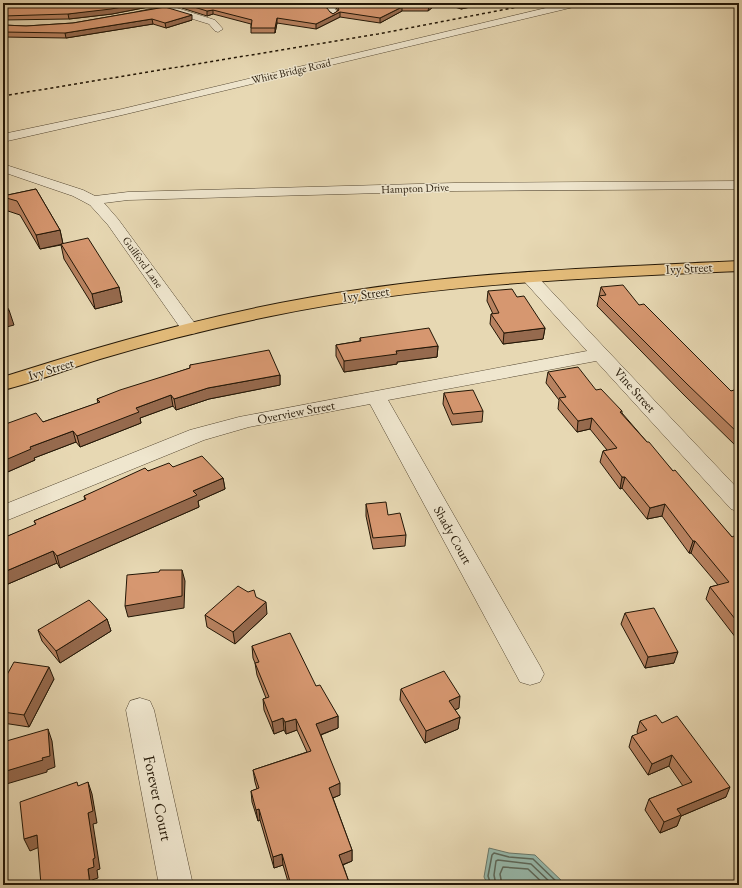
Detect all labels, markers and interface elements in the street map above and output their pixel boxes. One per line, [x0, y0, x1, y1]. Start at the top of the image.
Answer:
street label: White Bridge Road [250, 55, 332, 87]
street label: Hampton Drive [381, 180, 450, 196]
street label: Guilford Lane [120, 234, 167, 291]
street label: Ivy Street [665, 258, 713, 278]
street label: Ivy Street [342, 282, 390, 306]
street label: Ivy Street [26, 354, 76, 384]
street label: Vine Street [610, 364, 660, 416]
street label: Overview Street [256, 396, 336, 428]
street label: Shady Court [430, 503, 476, 567]
street label: Forever Court [139, 753, 177, 843]

